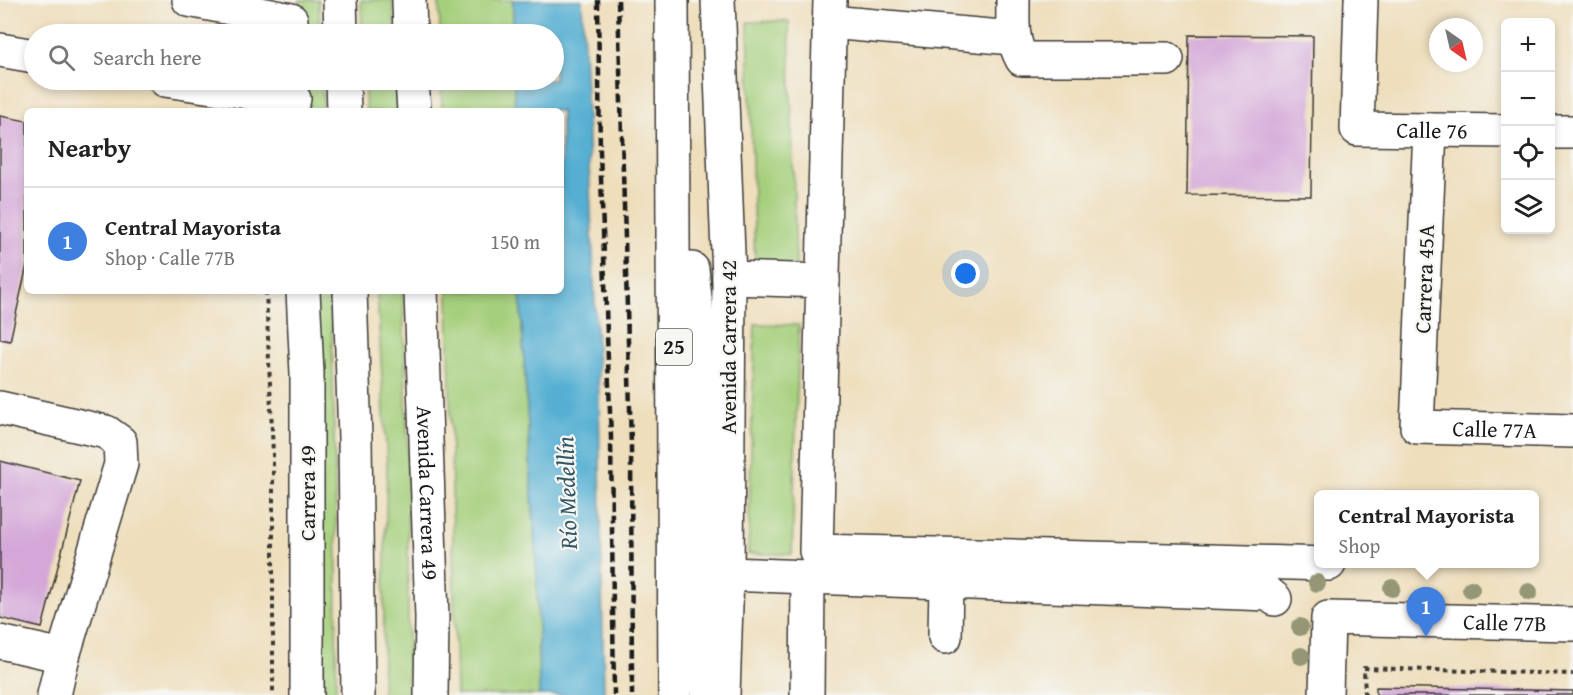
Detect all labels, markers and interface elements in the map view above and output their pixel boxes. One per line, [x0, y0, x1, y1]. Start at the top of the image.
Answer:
north arrow [1429, 18, 1483, 72]
map controls [1501, 18, 1555, 234]
button: + [1501, 18, 1555, 72]
search box [24, 24, 564, 90]
icon: search [45, 41, 78, 74]
text: Search here [93, 41, 202, 73]
button: − [1501, 72, 1555, 126]
street label: Calle 76 [1396, 114, 1468, 146]
button: locate [1501, 126, 1555, 180]
text: Nearby [48, 128, 131, 167]
button: layers [1501, 180, 1555, 234]
text: Central Mayorista [105, 211, 281, 243]
street label: Carrera 45A [1406, 223, 1442, 334]
text: 1 [62, 227, 73, 256]
text: 150 m [490, 227, 540, 256]
text: Shop · Calle 77B [105, 243, 235, 272]
your location [951, 259, 980, 288]
street label: Avenida Carrera 42 [712, 260, 744, 434]
road number: 25 [656, 329, 692, 365]
street label: Avenida Carrera 49 [409, 405, 447, 581]
street label: Calle 77A [1452, 412, 1538, 446]
water label: Río Medellín [547, 436, 586, 551]
street label: Carrera 49 [291, 445, 323, 541]
popup [1314, 490, 1539, 568]
text: Central Mayorista [1338, 499, 1515, 531]
text: Shop [1338, 531, 1380, 560]
pin: 1 [1406, 588, 1446, 637]
street label: Calle 77B [1463, 605, 1547, 639]

